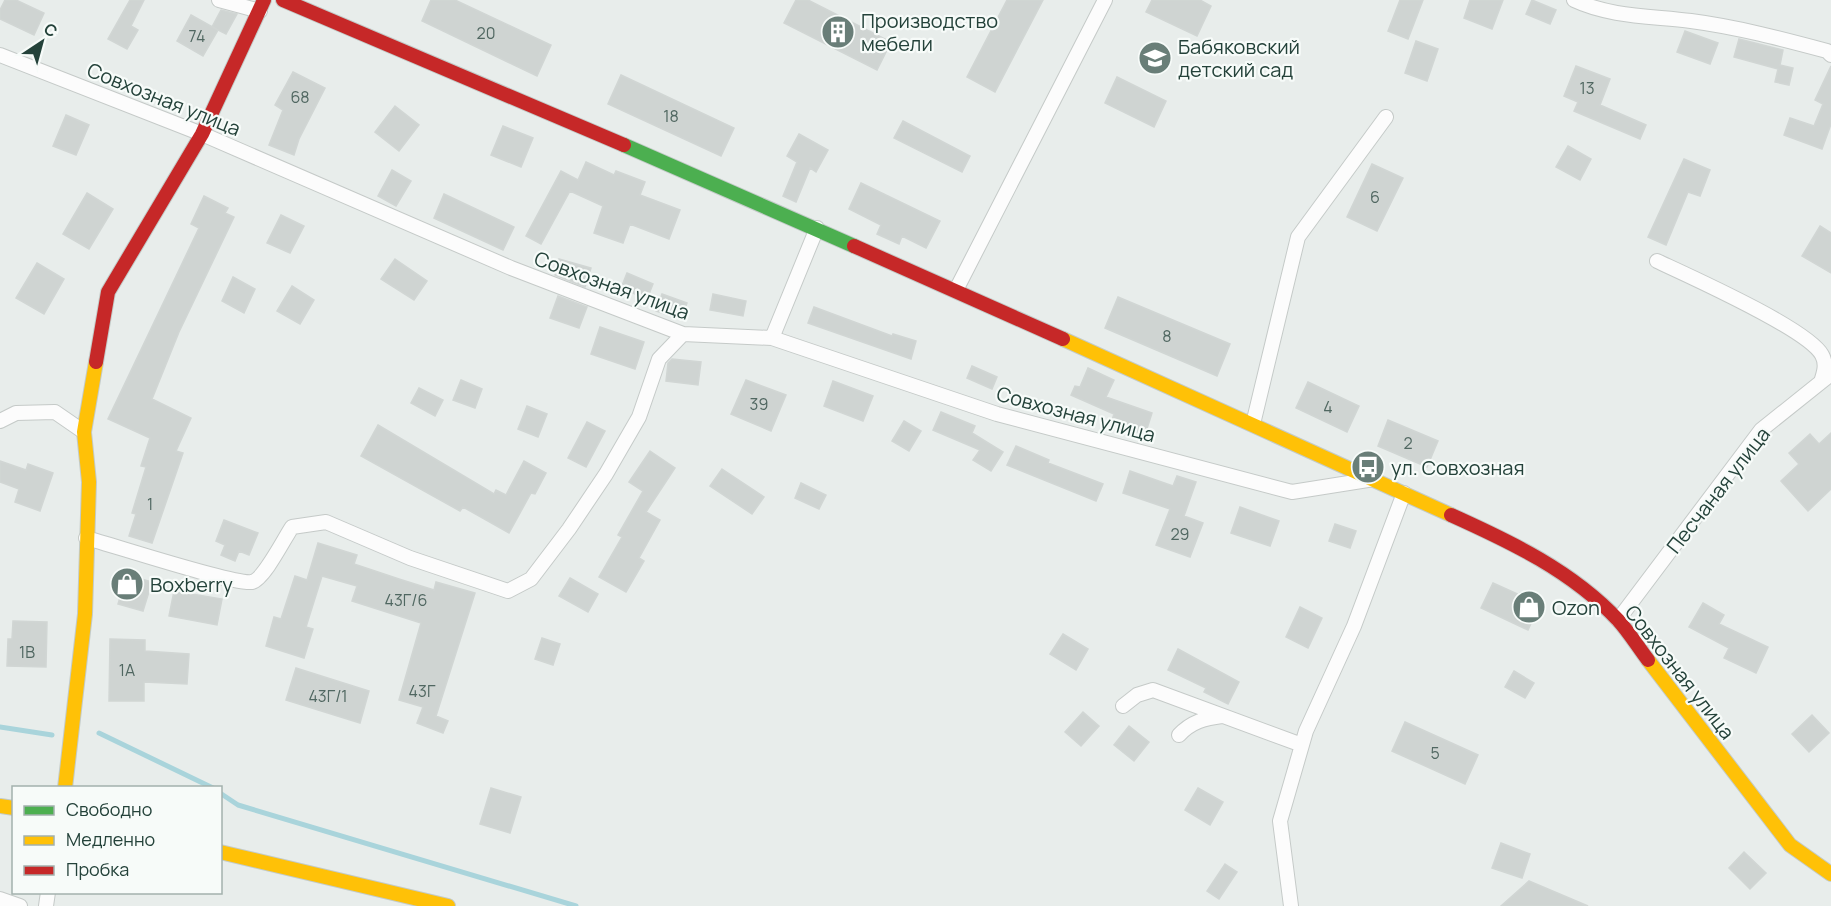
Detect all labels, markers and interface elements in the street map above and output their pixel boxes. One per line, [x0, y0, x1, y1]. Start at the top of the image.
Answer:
place label: Производство мебели [861, 7, 998, 57]
north arrow [12, 12, 72, 72]
building icon: Производство мебели [820, 14, 856, 50]
text: С [40, 17, 62, 42]
house number: 20 [477, 22, 495, 44]
house number: 74 [189, 25, 205, 47]
place label: Бабяковский детский сад [1178, 33, 1300, 83]
school or university icon: Бабяковский детский сад [1137, 40, 1173, 76]
street label: Совхозная улица [83, 56, 245, 142]
house number: 13 [1579, 77, 1595, 99]
house number: 68 [290, 86, 310, 108]
house number: 18 [663, 105, 679, 127]
house number: 6 [1370, 186, 1380, 208]
street label: Совхозная улица [531, 244, 693, 326]
house number: 8 [1162, 325, 1172, 347]
street label: Совхозная улица [994, 380, 1158, 448]
house number: 39 [750, 393, 768, 415]
house number: 4 [1323, 396, 1333, 418]
street label: Песчаная улица [1660, 421, 1776, 559]
house number: 2 [1403, 432, 1413, 454]
bus stop icon: ул. Совхозная [1350, 449, 1386, 485]
place label: ул. Совхозная [1391, 454, 1524, 481]
house number: 1 [147, 493, 153, 515]
house number: 29 [1170, 523, 1190, 545]
shop icon: Boxberry [109, 566, 145, 602]
place label: Boxberry [150, 571, 233, 598]
house number: 43Г/6 [385, 589, 427, 611]
shop icon: Ozon [1511, 589, 1547, 625]
place label: Ozon [1552, 594, 1600, 621]
street label: Совхозная улица [1619, 599, 1741, 745]
house number: 1В [19, 641, 35, 663]
house number: 1А [119, 659, 135, 681]
house number: 43Г [409, 680, 436, 702]
house number: 43Г/1 [308, 685, 348, 707]
house number: 5 [1430, 742, 1440, 764]
legend [12, 786, 222, 894]
text: Свободно [66, 797, 152, 821]
text: Медленно [66, 827, 155, 851]
text: Пробка [66, 857, 129, 881]

